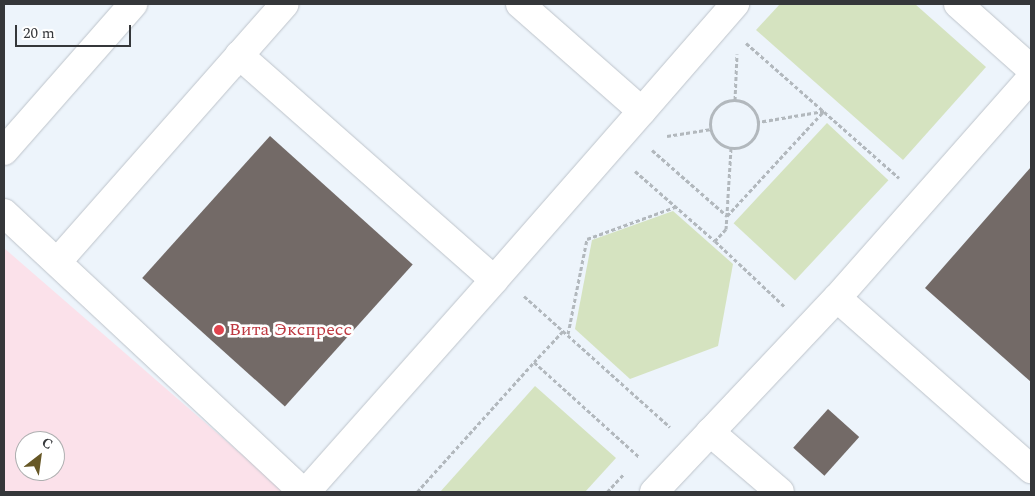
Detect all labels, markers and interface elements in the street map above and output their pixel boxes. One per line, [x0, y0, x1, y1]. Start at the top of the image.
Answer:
scale bar [18, 15, 134, 47]
text: 20 m [23, 22, 55, 45]
place label: Вита Экспресс [229, 319, 352, 341]
marker: Вита Экспресс [213, 324, 225, 336]
north arrow [15, 431, 65, 481]
text: С [38, 432, 57, 455]

